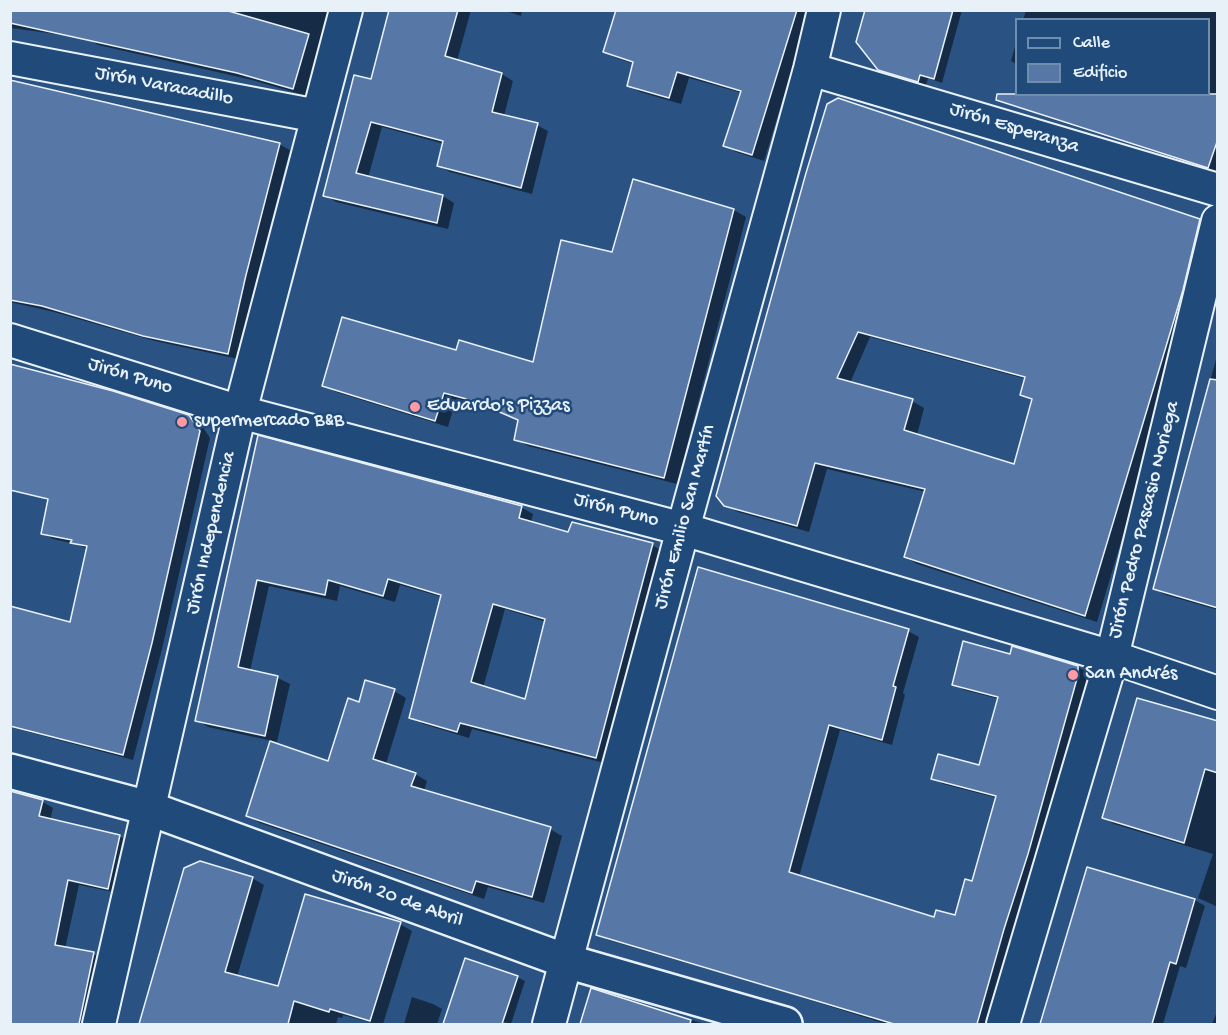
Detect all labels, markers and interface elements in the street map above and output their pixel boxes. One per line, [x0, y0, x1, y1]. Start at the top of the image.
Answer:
legend [1015, 18, 1210, 96]
text: Calle [1073, 33, 1110, 54]
street label: Jirón Varacadillo [93, 62, 235, 112]
text: Edificio [1073, 63, 1127, 84]
street label: Jirón Esperanza [946, 98, 1082, 160]
street label: Jirón Puno [85, 353, 175, 401]
place label: Eduardo's Pizzas [427, 395, 570, 419]
street label: Jirón Pedro Pascasio Noriega [1104, 399, 1186, 641]
marker: Eduardo's Pizzas [408, 400, 422, 414]
place label: supermercado B&B [194, 410, 344, 434]
marker: supermercado B&B [175, 415, 189, 429]
street label: Jirón Emilio San Martín [650, 422, 722, 612]
street label: Jirón Independencia [182, 449, 242, 617]
street label: Jirón Puno [571, 488, 661, 534]
place label: San Andrés [1085, 663, 1177, 687]
marker: San Andrés [1066, 668, 1080, 682]
street label: Jirón 20 de Abril [328, 864, 466, 934]

